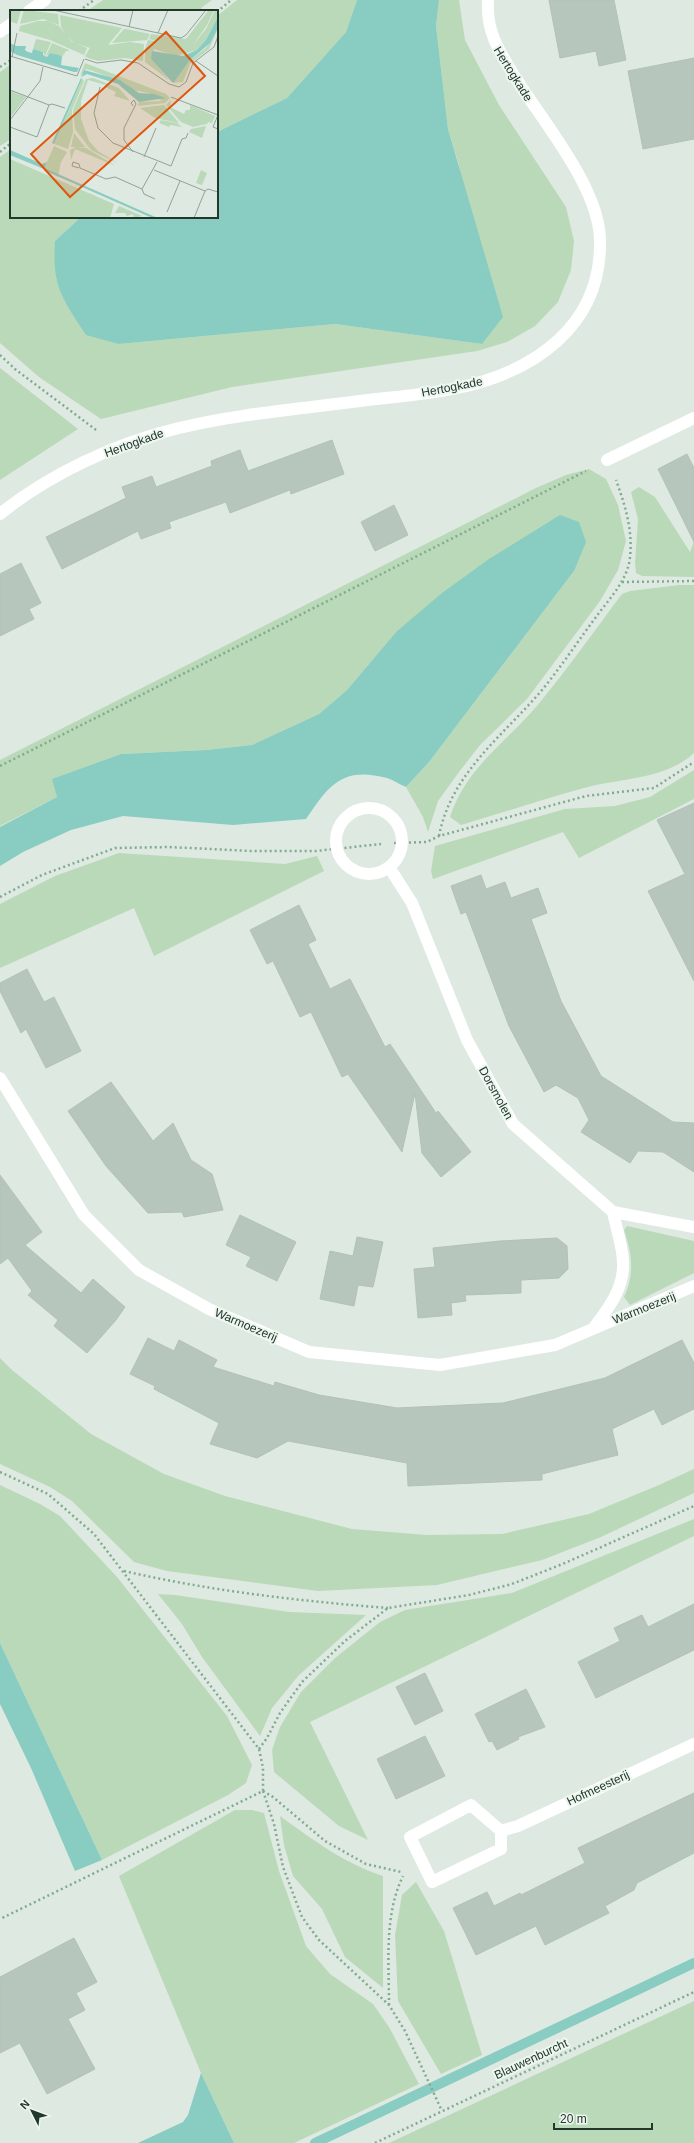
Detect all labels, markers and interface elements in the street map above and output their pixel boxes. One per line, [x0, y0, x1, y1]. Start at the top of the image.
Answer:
inset map [10, 10, 218, 218]
street label: Hertogkade [491, 44, 536, 104]
street label: Hertogkade [420, 374, 484, 400]
street label: Hertogkade [102, 426, 166, 460]
street label: Dorsmolen [476, 1064, 516, 1122]
street label: Warmoezerij [610, 1289, 678, 1327]
street label: Warmoezerij [212, 1305, 280, 1345]
street label: Hofmeesterij [565, 1767, 631, 1809]
street label: Blauwenburcht [492, 2036, 571, 2082]
north arrow [12, 2091, 52, 2131]
text: N [17, 2097, 32, 2111]
scale bar [554, 2105, 652, 2131]
text: 20 m [560, 2112, 587, 2126]

